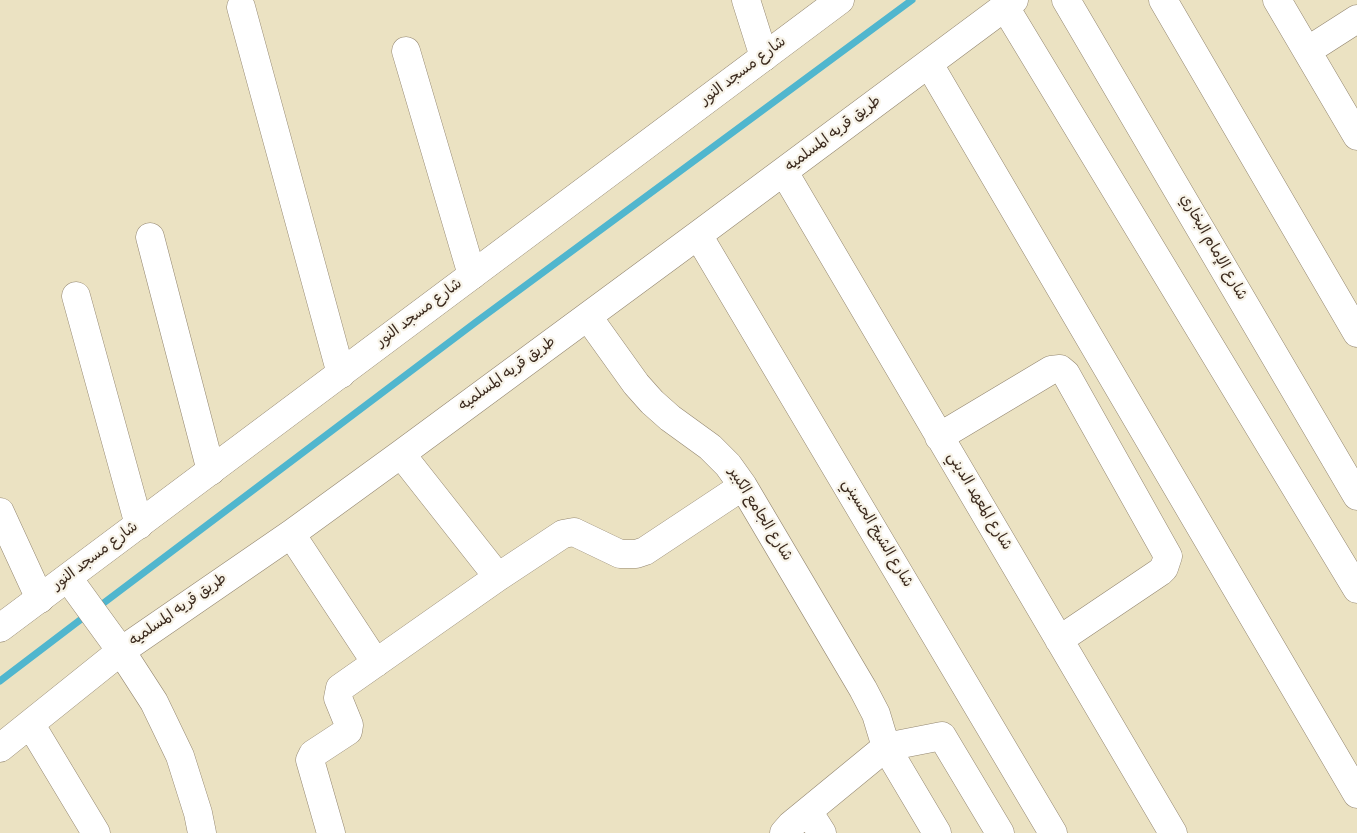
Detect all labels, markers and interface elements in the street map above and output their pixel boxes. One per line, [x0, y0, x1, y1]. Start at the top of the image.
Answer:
street label: شارع مسجد النور [698, 34, 790, 110]
street label: طريق قريه المسلميه [783, 93, 885, 177]
street label: شارع الإمام البخاري [1174, 192, 1250, 304]
street label: شارع مسجد النور [374, 276, 466, 352]
street label: طريق قريه المسلميه [456, 334, 560, 416]
street label: شارع المعهد الديني [942, 450, 1014, 554]
street label: شارع الجامع الكبير [723, 465, 795, 565]
street label: شارع الشيخ الحسيني [837, 477, 915, 591]
street label: شارع مسجد النور [50, 519, 142, 595]
street label: طريق قريه المسلميه [127, 571, 231, 651]

